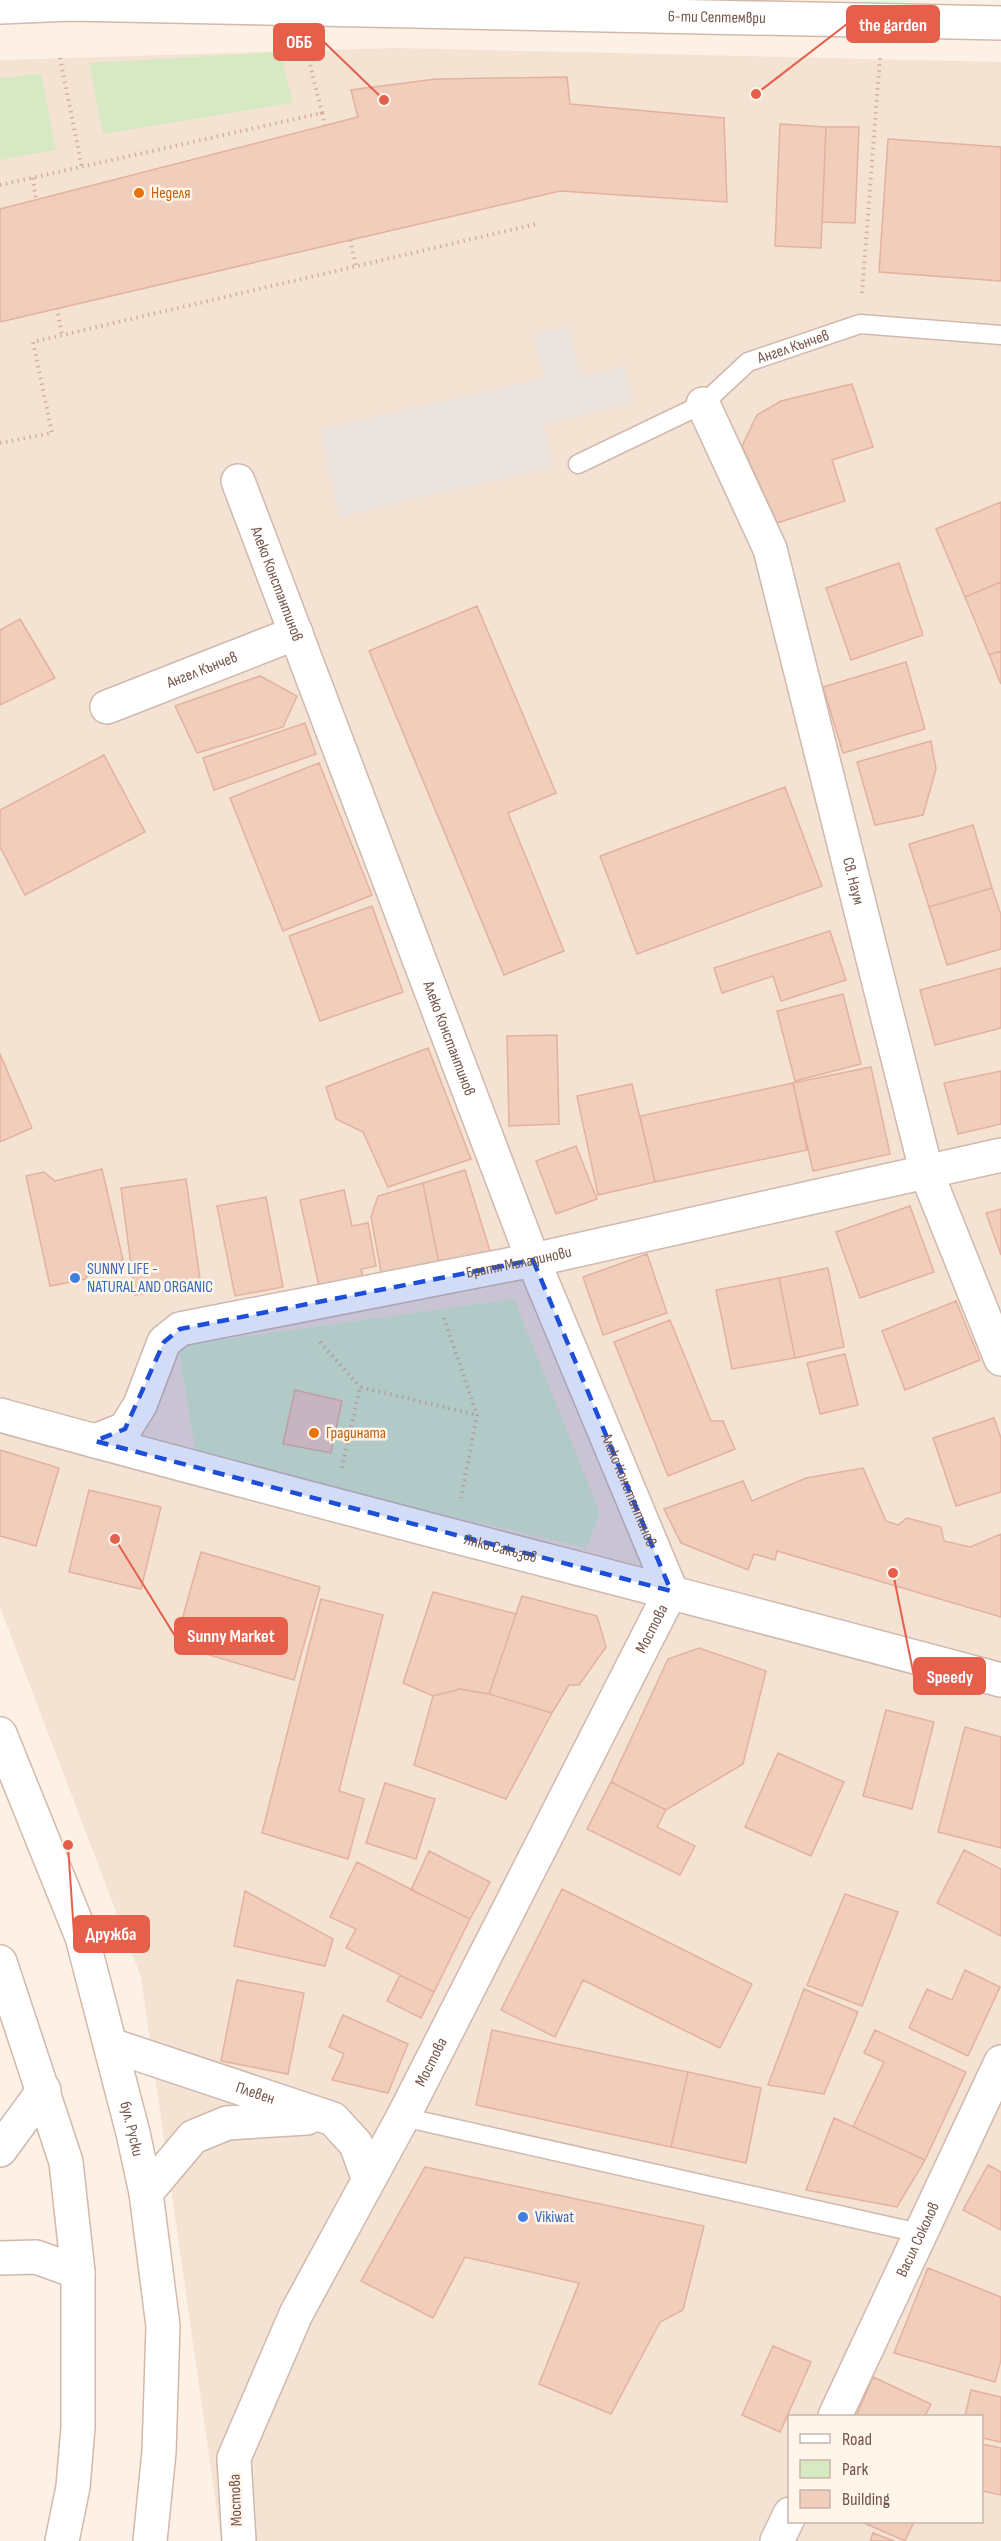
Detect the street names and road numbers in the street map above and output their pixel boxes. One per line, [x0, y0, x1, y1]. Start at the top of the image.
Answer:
street label: 6-ти Септември [668, 7, 766, 28]
street label: Ангел Кънчев [754, 326, 832, 368]
street label: Алеко Константинов [246, 523, 307, 644]
street label: Ангел Кънчев [163, 647, 240, 693]
street label: Св. Наум [838, 855, 868, 907]
street label: Алеко Константинов [418, 978, 479, 1098]
street label: Братя Миладинови [465, 1242, 573, 1282]
street label: Алеко Константинов [596, 1429, 661, 1549]
street label: Янко Сакъзов [462, 1530, 539, 1567]
street label: Мостова [631, 1601, 672, 1656]
street label: Мостова [411, 2034, 451, 2089]
street label: Плевен [233, 2078, 277, 2108]
street label: бул. Руски [116, 2099, 147, 2158]
street label: Васил Соколов [892, 2199, 943, 2280]
street label: Мостова [226, 2474, 246, 2526]

